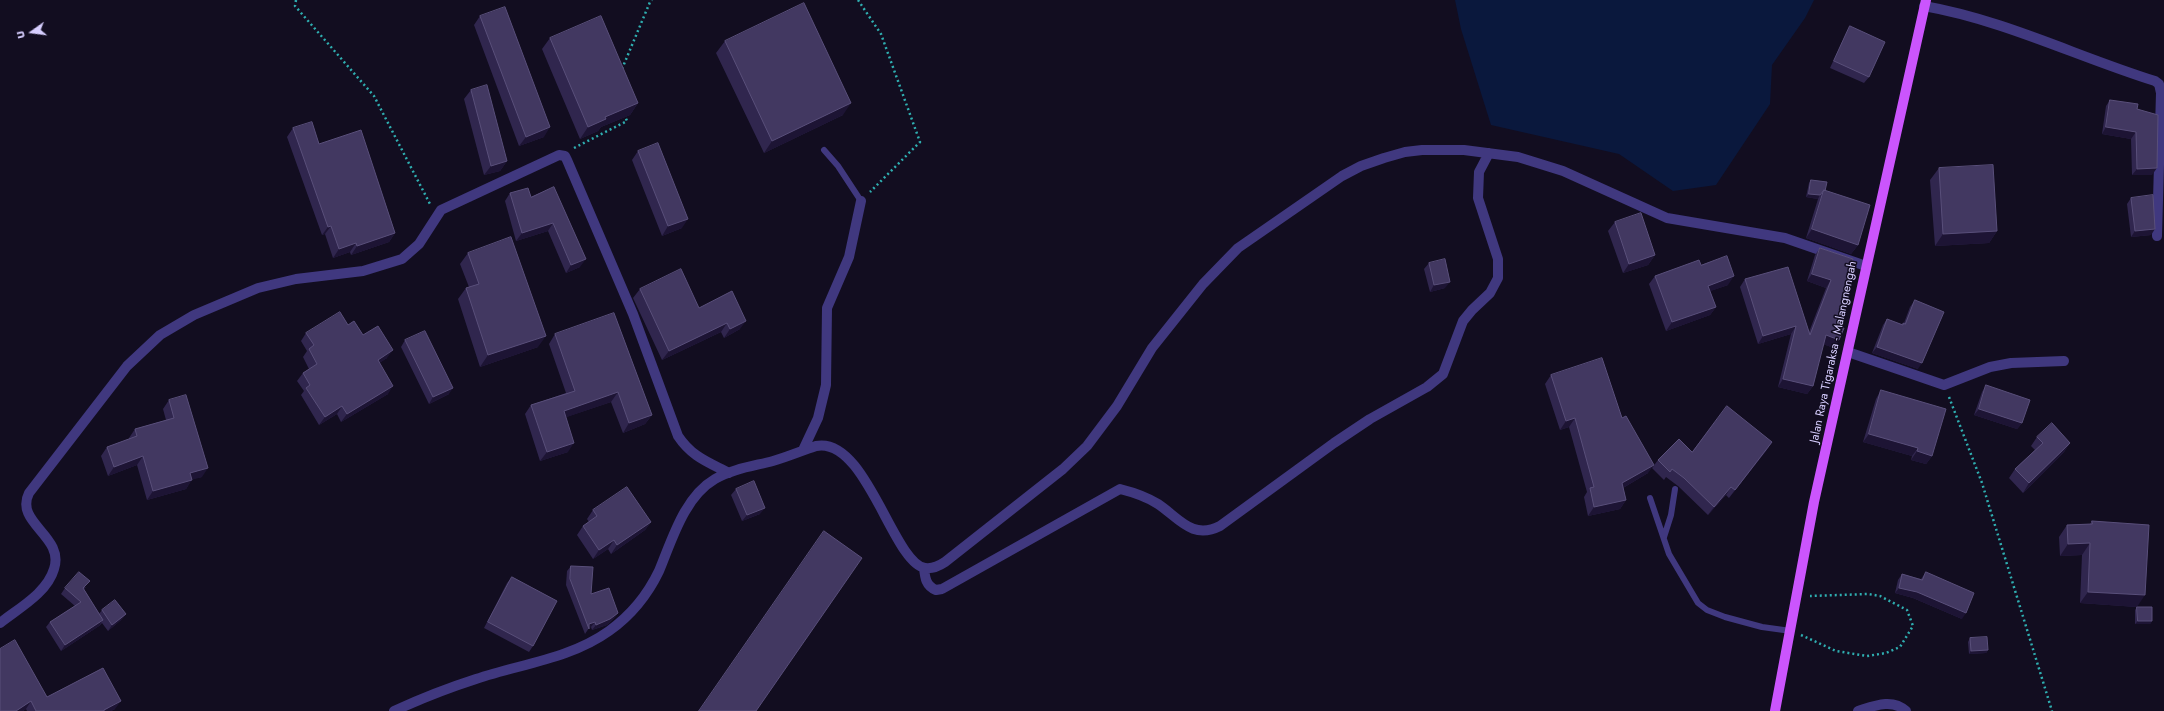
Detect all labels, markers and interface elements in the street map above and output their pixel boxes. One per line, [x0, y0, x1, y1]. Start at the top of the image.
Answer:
north arrow [12, 12, 52, 52]
text: U [12, 29, 29, 41]
street label: Jalan Raya Tigaraksa - Malangnengah [1808, 260, 1860, 444]

